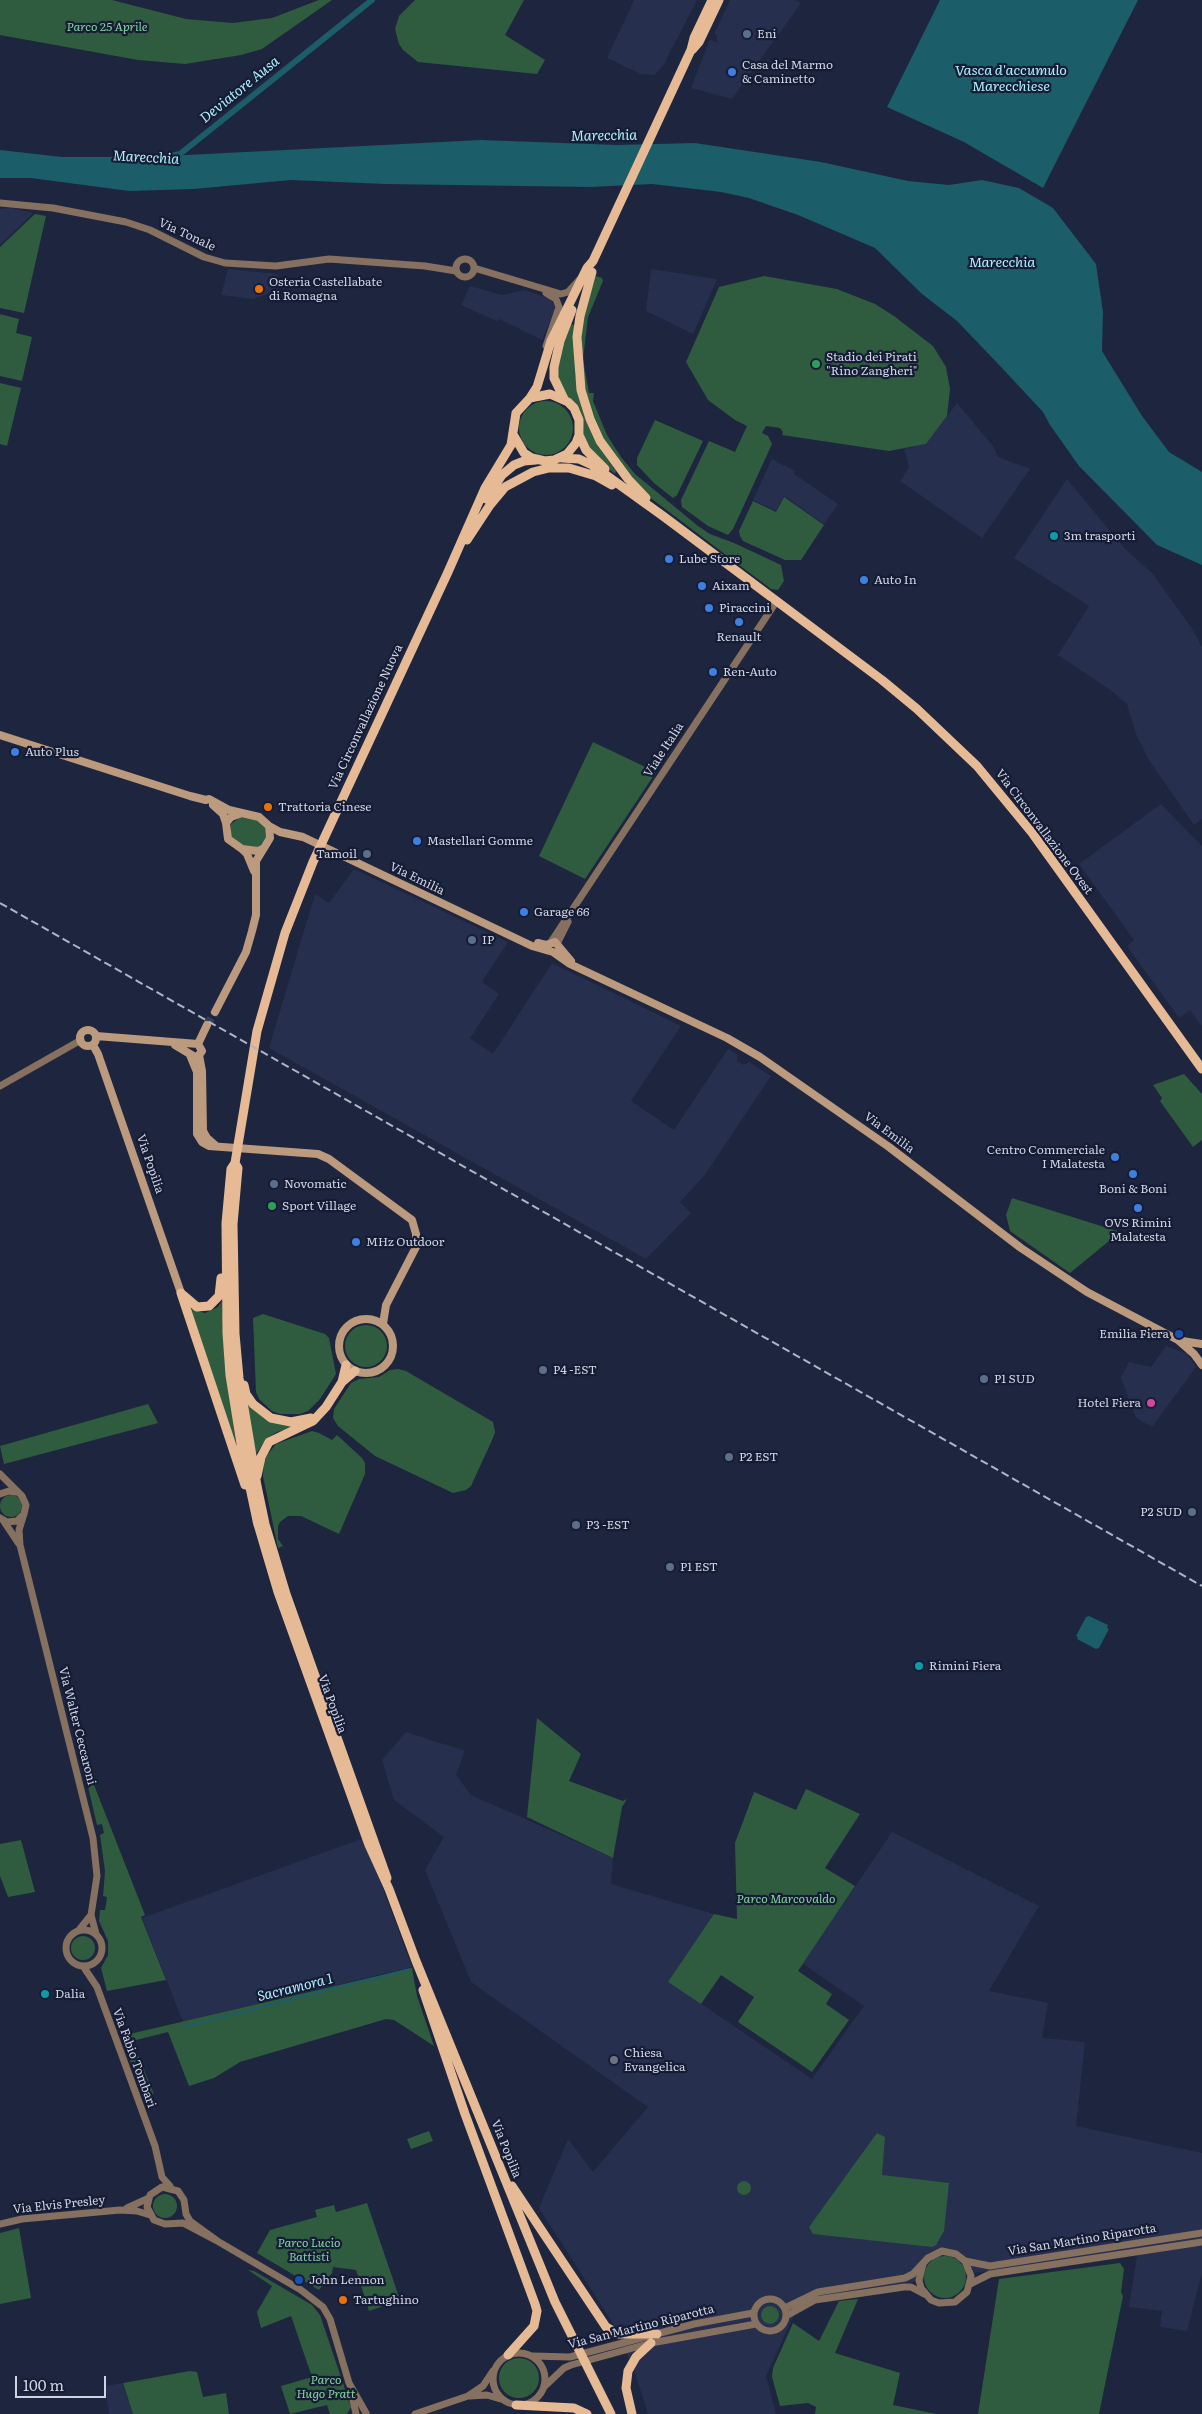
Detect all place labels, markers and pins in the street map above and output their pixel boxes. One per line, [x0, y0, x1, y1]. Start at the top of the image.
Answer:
place label: Eni [757, 27, 777, 41]
marker: Eni [741, 28, 753, 40]
place label: Casa del Marmo & Caminetto [742, 58, 833, 86]
marker: Casa del Marmo & Caminetto [726, 66, 738, 78]
place label: Osteria Castellabate di Romagna [269, 275, 382, 303]
marker: Osteria Castellabate di Romagna [253, 283, 265, 295]
place label: Stadio dei Pirati "Rino Zangheri" [826, 350, 917, 378]
marker: Stadio dei Pirati "Rino Zangheri" [810, 358, 822, 370]
place label: 3m trasporti [1064, 529, 1135, 543]
marker: 3m trasporti [1048, 530, 1060, 542]
place label: Lube Store [679, 552, 740, 566]
marker: Lube Store [663, 553, 675, 565]
place label: Auto In [874, 573, 917, 587]
marker: Auto In [858, 574, 870, 586]
place label: Aixam [712, 579, 750, 593]
marker: Aixam [696, 580, 708, 592]
place label: Piraccini [719, 601, 770, 615]
marker: Piraccini [703, 602, 715, 614]
marker: Renault [733, 616, 745, 628]
place label: Renault [717, 630, 761, 644]
place label: Ren-Auto [723, 665, 777, 679]
marker: Ren-Auto [707, 666, 719, 678]
place label: Auto Plus [25, 745, 79, 759]
marker: Auto Plus [9, 746, 21, 758]
place label: Trattoria Cinese [278, 800, 371, 814]
marker: Trattoria Cinese [262, 801, 274, 813]
place label: Mastellari Gomme [427, 834, 533, 848]
marker: Mastellari Gomme [411, 835, 423, 847]
place label: Tamoil [316, 847, 357, 861]
marker: Tamoil [361, 848, 373, 860]
place label: Garage 66 [534, 905, 589, 919]
marker: Garage 66 [518, 906, 530, 918]
place label: IP [482, 933, 494, 947]
marker: IP [466, 934, 478, 946]
place label: Centro Commerciale I Malatesta [987, 1143, 1105, 1171]
marker: Centro Commerciale I Malatesta [1109, 1151, 1121, 1163]
marker: Boni & Boni [1127, 1168, 1139, 1180]
place label: Novomatic [284, 1177, 347, 1191]
marker: Novomatic [268, 1178, 280, 1190]
place label: Boni & Boni [1099, 1182, 1167, 1196]
place label: Sport Village [282, 1199, 356, 1213]
marker: Sport Village [266, 1200, 278, 1212]
marker: OVS Rimini Malatesta [1132, 1202, 1144, 1214]
place label: OVS Rimini Malatesta [1104, 1216, 1172, 1244]
place label: MHz Outdoor [366, 1235, 444, 1249]
marker: MHz Outdoor [350, 1236, 362, 1248]
place label: Emilia Fiera [1099, 1327, 1169, 1341]
marker: Emilia Fiera [1173, 1328, 1185, 1340]
place label: P4 -EST [553, 1363, 597, 1377]
marker: P4 -EST [537, 1364, 549, 1376]
place label: P1 SUD [994, 1372, 1035, 1386]
marker: P1 SUD [978, 1373, 990, 1385]
place label: Hotel Fiera [1077, 1396, 1141, 1410]
marker: Hotel Fiera [1145, 1397, 1157, 1409]
place label: P2 EST [739, 1450, 778, 1464]
marker: P2 EST [723, 1451, 735, 1463]
place label: P2 SUD [1140, 1505, 1182, 1519]
marker: P2 SUD [1186, 1506, 1198, 1518]
place label: P3 -EST [586, 1518, 630, 1532]
marker: P3 -EST [570, 1519, 582, 1531]
place label: P1 EST [680, 1560, 718, 1574]
marker: P1 EST [664, 1561, 676, 1573]
place label: Rimini Fiera [929, 1659, 1001, 1673]
marker: Rimini Fiera [913, 1660, 925, 1672]
place label: Dalia [55, 1987, 85, 2001]
marker: Dalia [39, 1988, 51, 2000]
place label: Chiesa Evangelica [624, 2046, 686, 2074]
marker: Chiesa Evangelica [608, 2054, 620, 2066]
place label: John Lennon [309, 2273, 385, 2287]
marker: John Lennon [293, 2274, 305, 2286]
place label: Tartughino [353, 2293, 419, 2307]
marker: Tartughino [337, 2294, 349, 2306]

